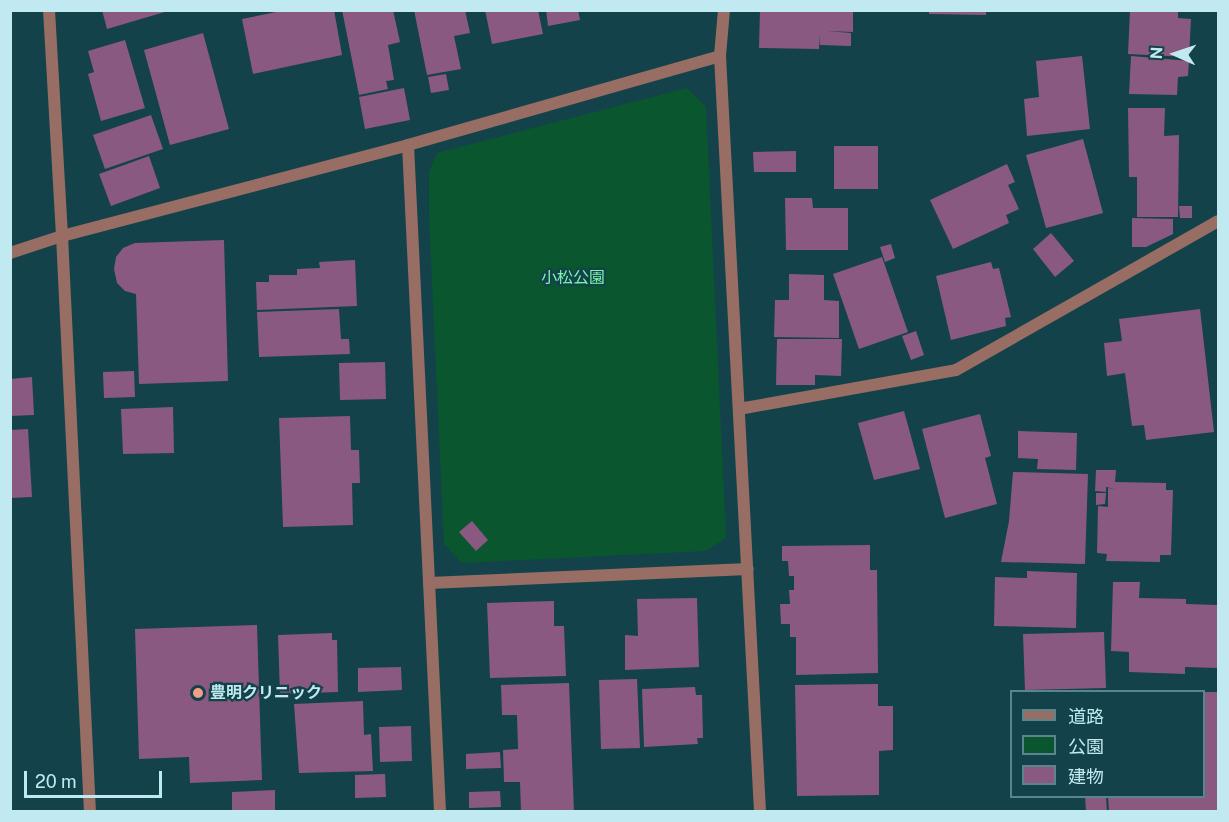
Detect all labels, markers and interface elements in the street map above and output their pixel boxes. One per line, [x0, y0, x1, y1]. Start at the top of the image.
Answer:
north arrow [1145, 24, 1205, 84]
text: N [1147, 46, 1166, 60]
park label: 小松公園 [541, 268, 605, 288]
place label: 豊明クリニック [210, 683, 322, 703]
marker: 豊明クリニック [191, 686, 205, 700]
legend [1010, 690, 1205, 798]
text: 道路 [1068, 706, 1104, 727]
text: 公園 [1068, 736, 1104, 757]
scale bar [27, 759, 165, 797]
text: 建物 [1068, 766, 1104, 787]
text: 20 m [35, 771, 77, 792]

